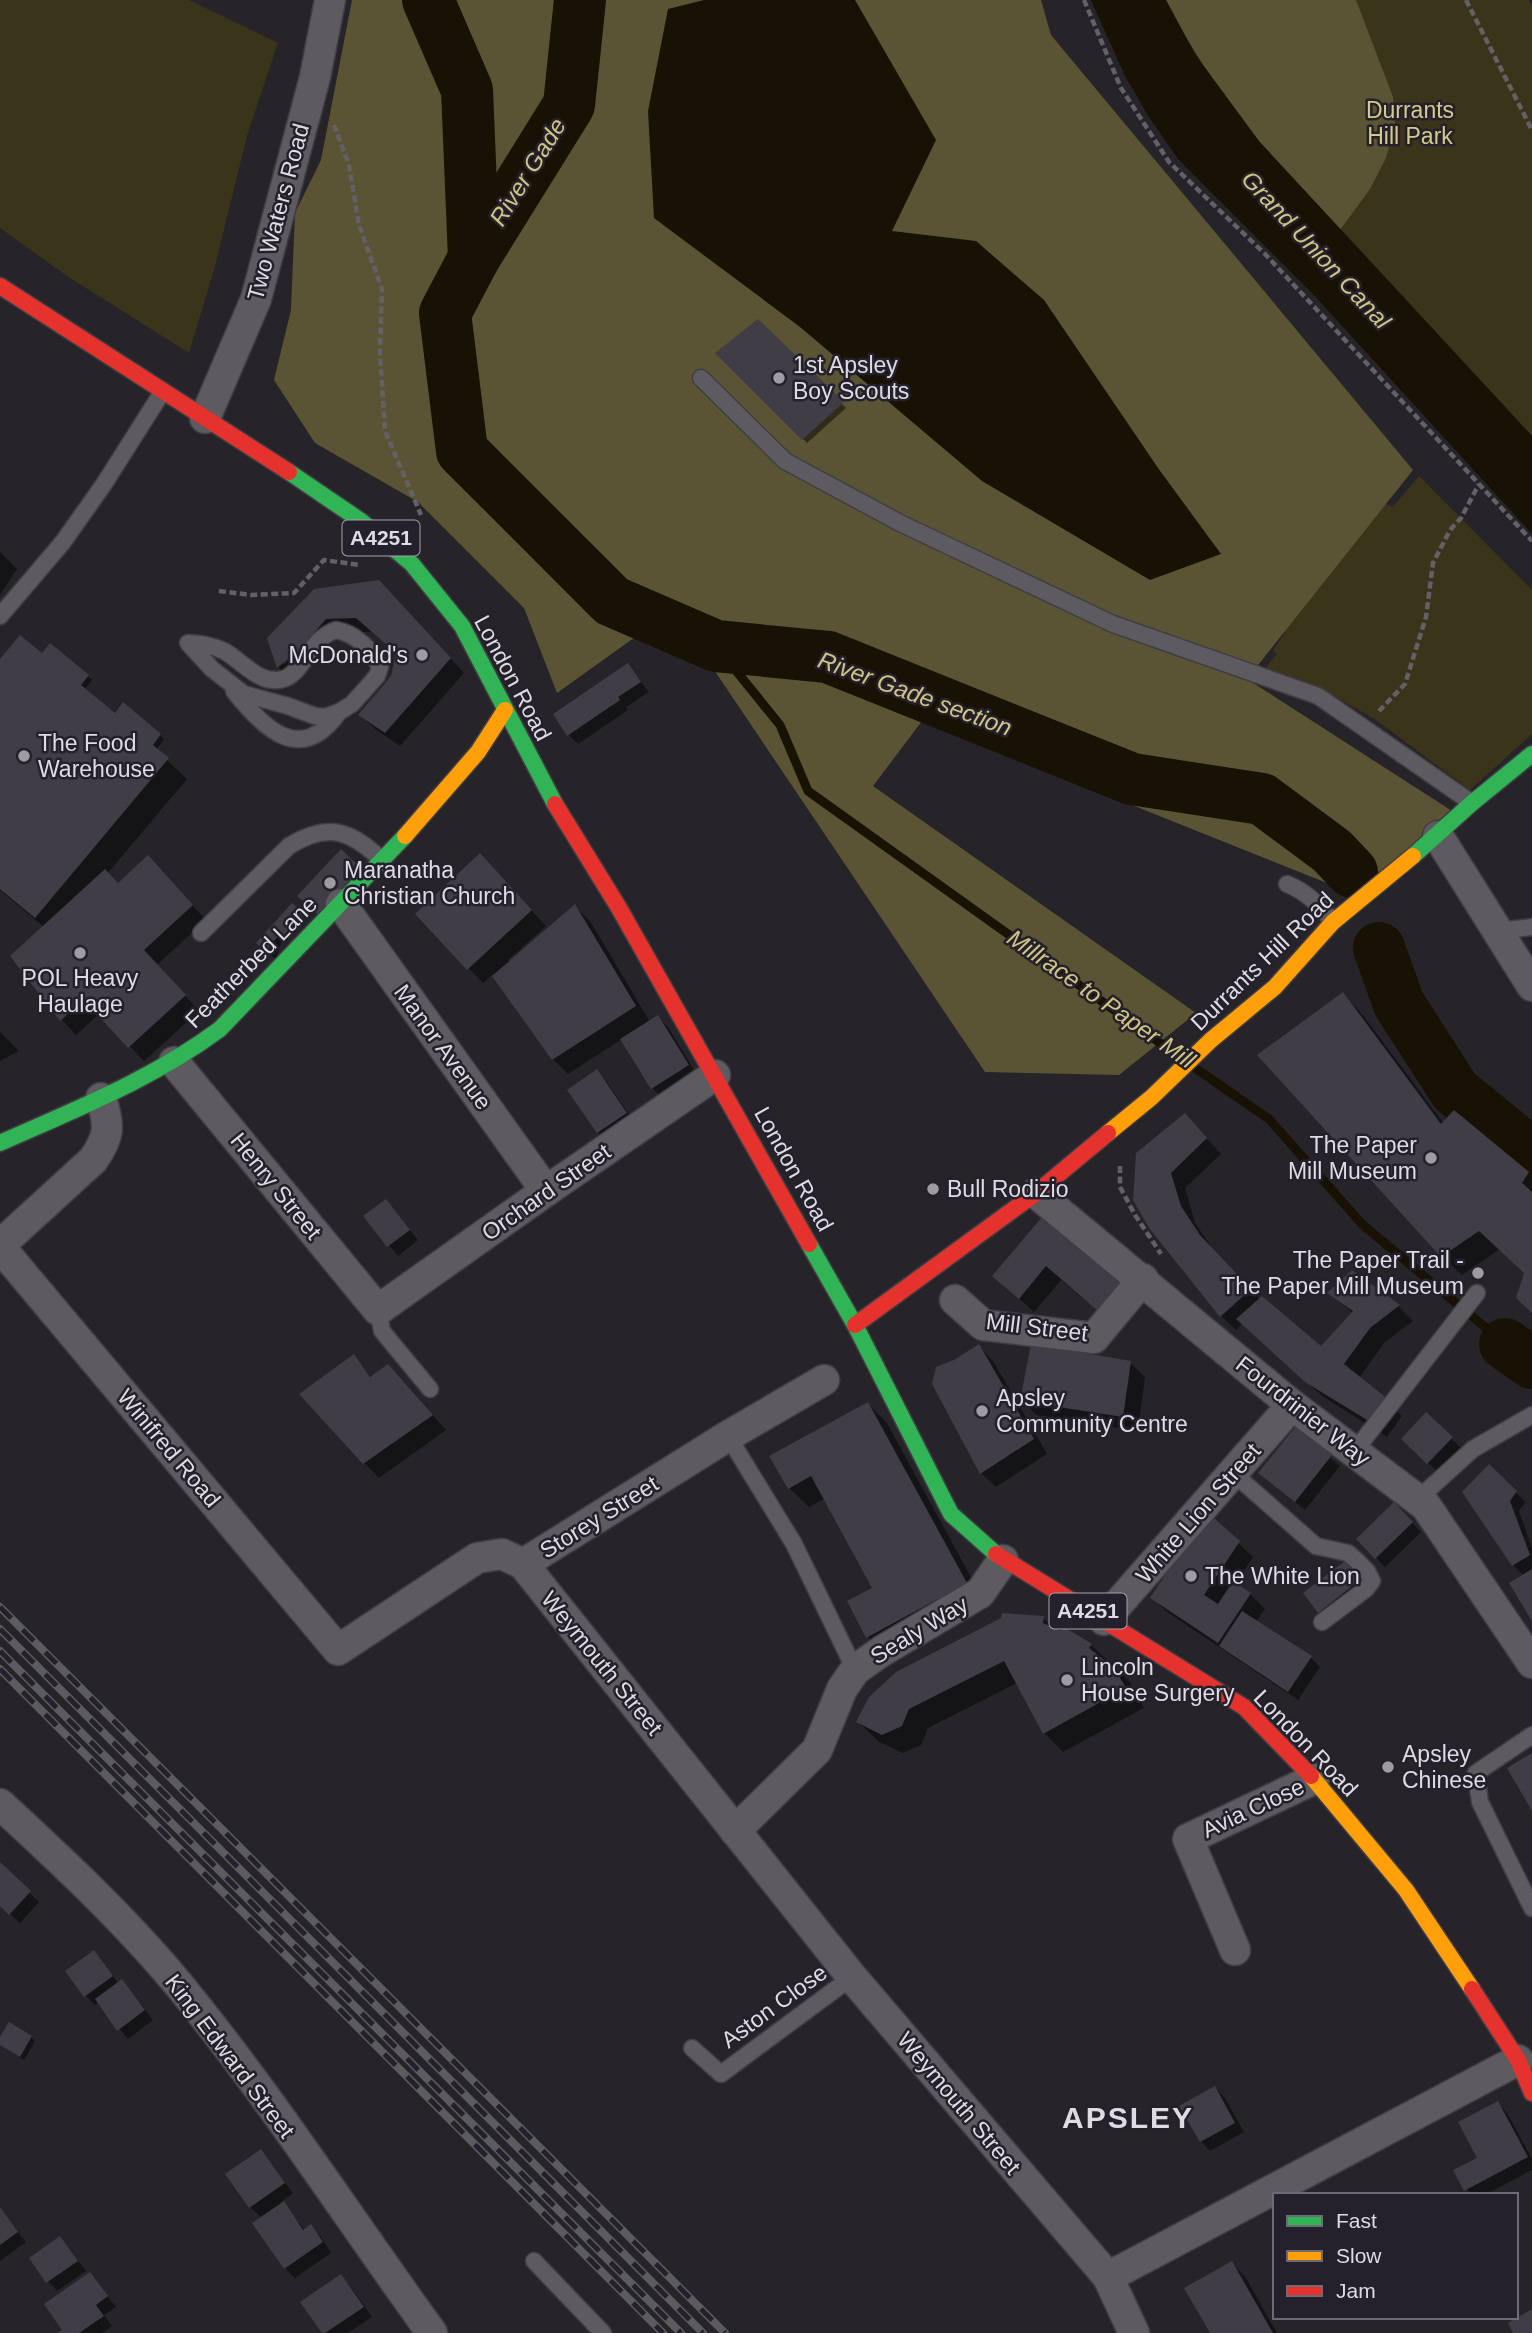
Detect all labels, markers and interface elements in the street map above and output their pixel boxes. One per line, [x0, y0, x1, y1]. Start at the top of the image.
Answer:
park label: Durrants Hill Park [1366, 97, 1454, 149]
water label: River Gade [484, 113, 571, 230]
street label: Two Waters Road [242, 121, 314, 303]
water label: Grand Union Canal [1236, 165, 1397, 334]
place label: 1st Apsley Boy Scouts [793, 352, 909, 404]
marker: 1st Apsley Boy Scouts [771, 370, 787, 386]
road number: A4251 [342, 520, 420, 556]
street label: London Road [469, 611, 557, 745]
place label: McDonald's [289, 642, 408, 668]
water label: River Gade section [815, 646, 1016, 741]
marker: McDonald's [414, 647, 430, 663]
place label: The Food Warehouse [38, 730, 155, 782]
marker: The Food Warehouse [16, 748, 32, 764]
place label: Maranatha Christian Church [344, 857, 515, 909]
marker: Maranatha Christian Church [322, 875, 338, 891]
street label: Durrants Hill Road [1185, 886, 1339, 1036]
street label: Featherbed Lane [180, 891, 322, 1033]
water label: Millrace to Paper Mill [1002, 924, 1201, 1074]
marker: POL Heavy Haulage [72, 945, 88, 961]
place label: POL Heavy Haulage [22, 965, 139, 1017]
street label: Manor Avenue [389, 980, 497, 1114]
street label: London Road [749, 1102, 839, 1236]
street label: Henry Street [225, 1128, 327, 1245]
place label: The Paper Mill Museum [1288, 1132, 1417, 1184]
street label: Orchard Street [477, 1138, 616, 1246]
marker: The Paper Mill Museum [1423, 1150, 1439, 1166]
place label: Bull Rodizio [947, 1176, 1068, 1202]
marker: Bull Rodizio [925, 1181, 941, 1197]
place label: The Paper Trail - The Paper Mill Museum [1221, 1247, 1464, 1299]
marker: The Paper Trail - The Paper Mill Museum [1470, 1265, 1486, 1281]
street label: Mill Street [985, 1308, 1090, 1346]
street label: Fourdrinier Way [1231, 1351, 1376, 1472]
street label: Winifred Road [112, 1384, 226, 1512]
place label: Apsley Community Centre [996, 1385, 1188, 1437]
marker: Apsley Community Centre [974, 1403, 990, 1419]
street label: White Lion Street [1130, 1437, 1266, 1588]
street label: Storey Street [535, 1470, 663, 1564]
place label: The White Lion [1205, 1563, 1360, 1589]
marker: The White Lion [1183, 1568, 1199, 1584]
street label: Weymouth Street [536, 1586, 668, 1741]
street label: Sealy Way [866, 1591, 973, 1669]
road number: A4251 [1050, 1594, 1126, 1628]
place label: Lincoln House Surgery [1081, 1654, 1235, 1706]
marker: Lincoln House Surgery [1059, 1672, 1075, 1688]
street label: London Road [1249, 1684, 1363, 1802]
place label: Apsley Chinese [1402, 1741, 1486, 1793]
marker: Apsley Chinese [1380, 1759, 1396, 1775]
street label: Avia Close [1198, 1773, 1308, 1843]
street label: Aston Close [716, 1959, 832, 2053]
street label: King Edward Street [160, 1969, 300, 2143]
street label: Weymouth Street [892, 2027, 1026, 2180]
district label: APSLEY [1062, 2101, 1194, 2134]
legend [1273, 2193, 1518, 2319]
text: Fast [1336, 2209, 1377, 2232]
text: Slow [1336, 2244, 1382, 2267]
text: Jam [1336, 2279, 1376, 2302]

